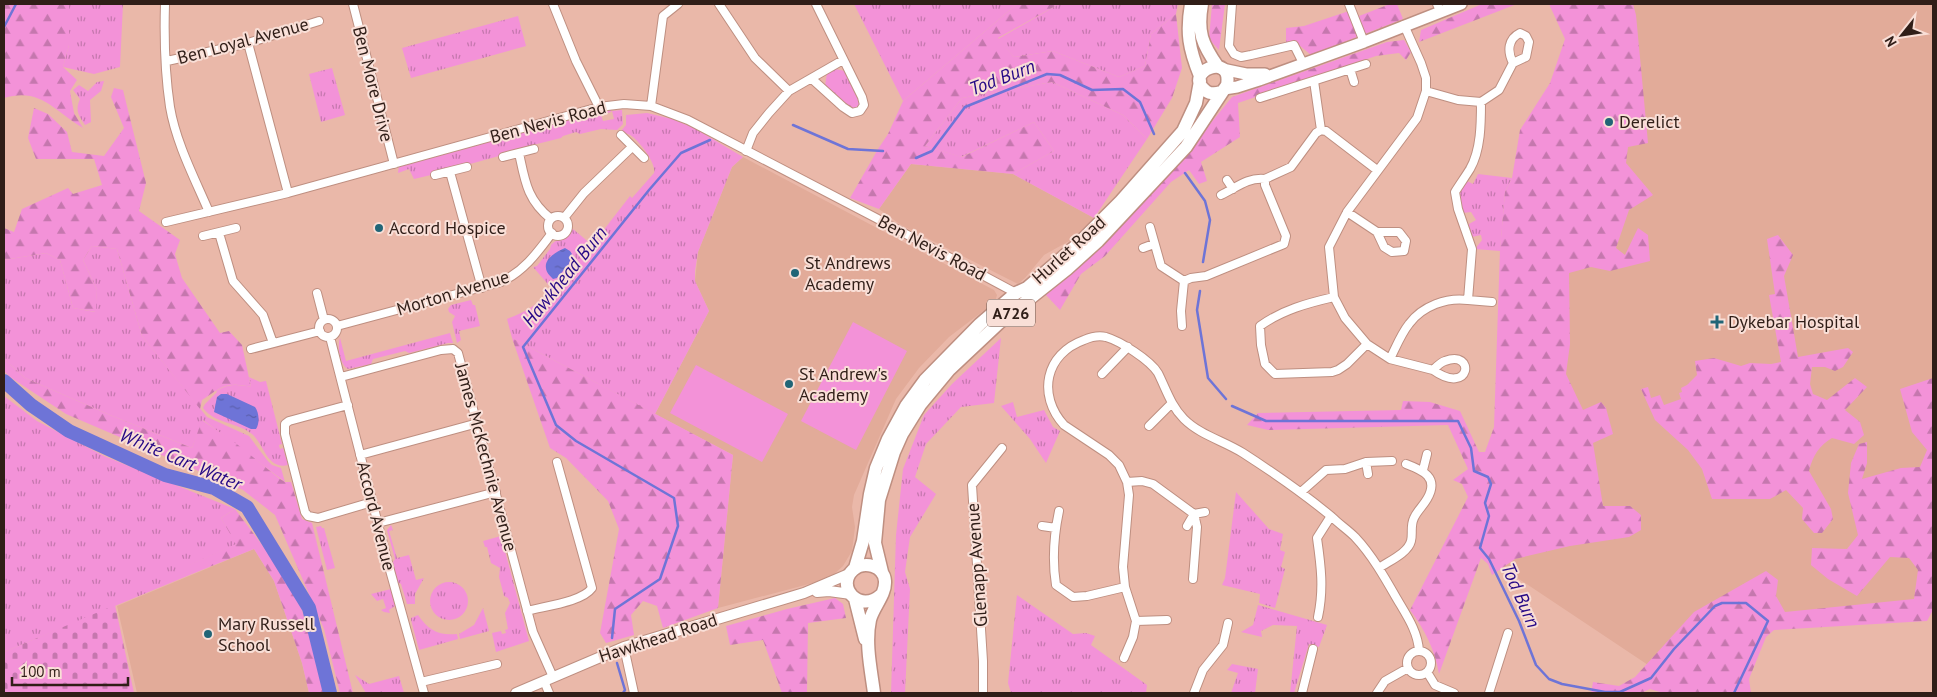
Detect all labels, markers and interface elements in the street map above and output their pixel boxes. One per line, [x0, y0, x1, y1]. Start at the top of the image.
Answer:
north arrow [1877, 10, 1927, 60]
street label: Ben Loyal Avenue [175, 12, 311, 69]
street label: Ben More Drive [348, 24, 399, 144]
text: N [1881, 33, 1901, 50]
water label: Tod Burn [966, 53, 1038, 100]
street label: Ben Nevis Road [487, 95, 608, 148]
place label: Derelict [1619, 110, 1679, 133]
marker: Derelict [1603, 116, 1615, 128]
street label: Ben Nevis Road [874, 209, 990, 286]
street label: Hurlet Road [1027, 211, 1110, 289]
place label: Accord Hospice [389, 216, 506, 239]
water label: Hawkhead Burn [516, 221, 612, 331]
marker: Accord Hospice [373, 222, 385, 234]
place label: St Andrews Academy [805, 251, 891, 295]
street label: Morton Avenue [394, 265, 512, 321]
marker: St Andrews Academy [789, 267, 801, 279]
road number: A726 [987, 300, 1035, 326]
place label: Dykebar Hospital [1728, 310, 1860, 333]
marker: Dykebar Hospital [1710, 315, 1724, 329]
street label: James McKechnie Avenue [450, 359, 523, 554]
place label: St Andrew's Academy [799, 362, 888, 406]
marker: St Andrew's Academy [783, 378, 795, 390]
water label: White Cart Water [116, 423, 247, 496]
street label: Accord Avenue [352, 459, 401, 573]
street label: Glenapp Avenue [961, 502, 992, 628]
water label: Tod Burn [1496, 559, 1546, 631]
street label: Hawkhead Road [596, 608, 720, 668]
place label: Mary Russell School [218, 612, 316, 656]
marker: Mary Russell School [202, 628, 214, 640]
scale bar [12, 654, 129, 686]
text: 100 m [20, 662, 61, 681]

